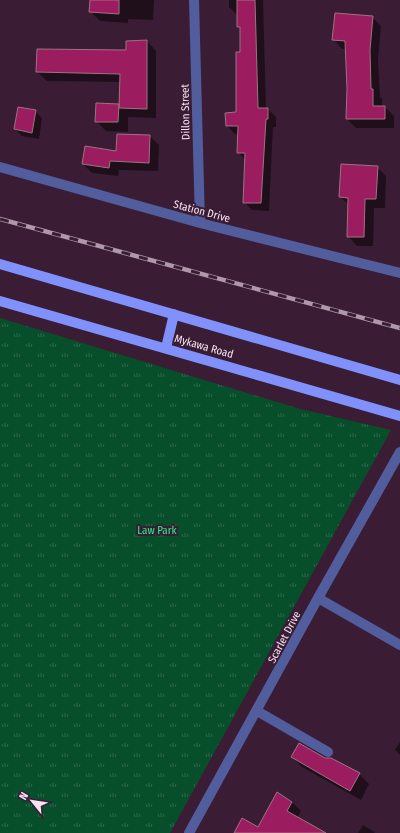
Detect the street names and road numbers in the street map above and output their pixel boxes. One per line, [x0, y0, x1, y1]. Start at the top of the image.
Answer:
street label: Dillon Street [179, 83, 192, 140]
street label: Station Drive [172, 198, 232, 225]
street label: Mykawa Road [173, 332, 235, 361]
street label: Scarlet Drive [265, 609, 304, 665]

